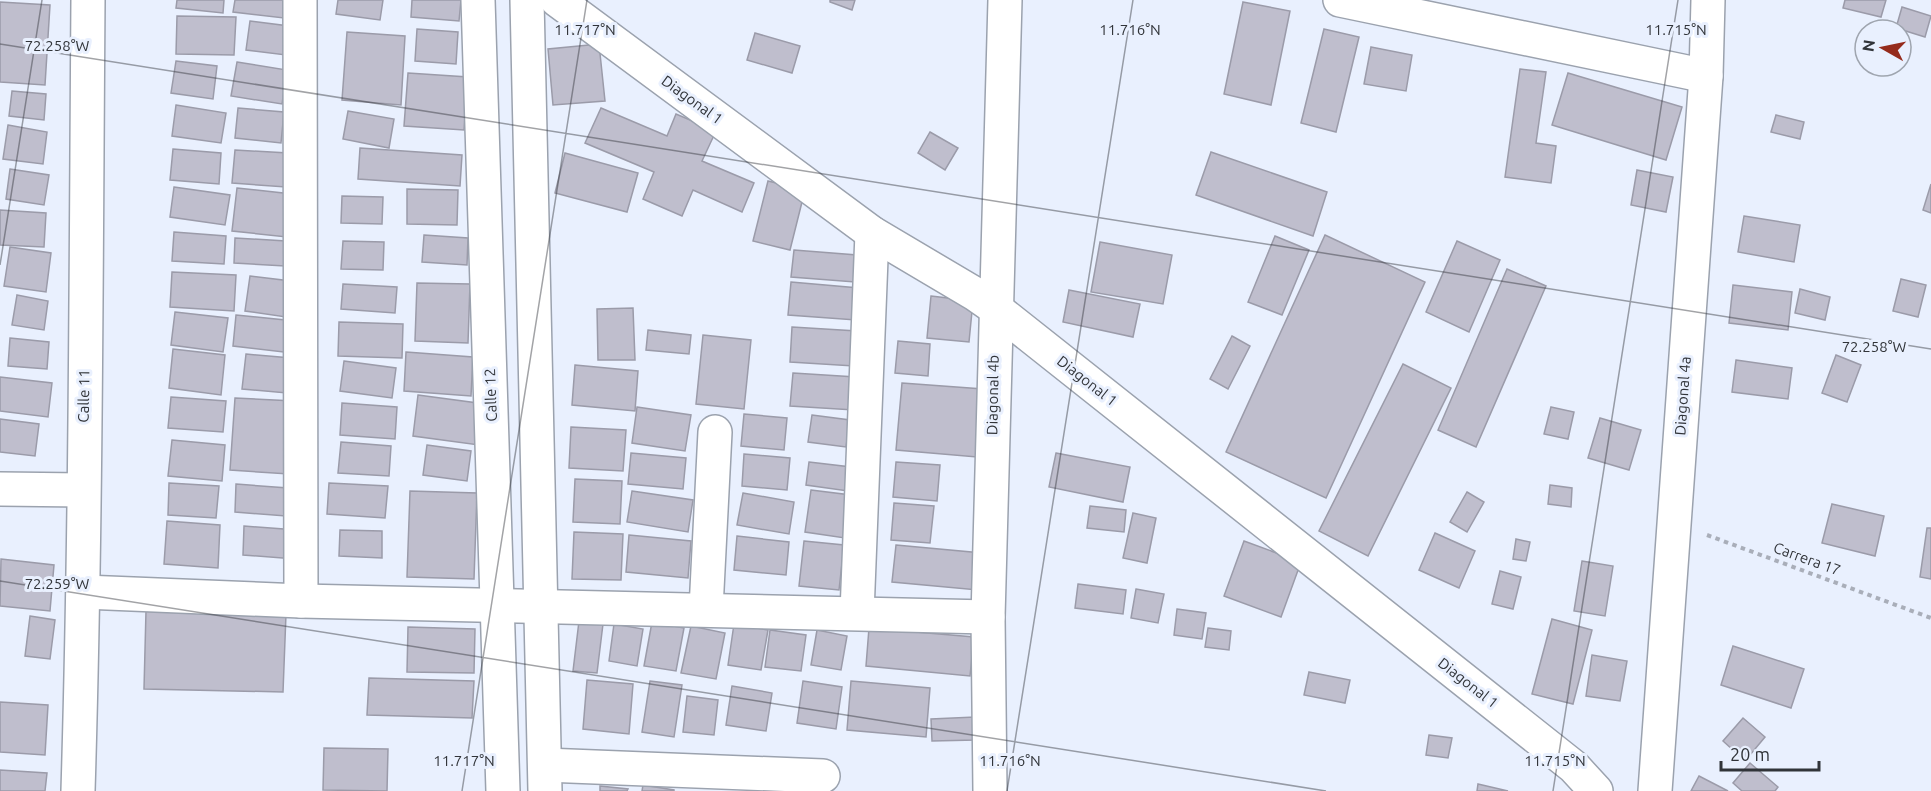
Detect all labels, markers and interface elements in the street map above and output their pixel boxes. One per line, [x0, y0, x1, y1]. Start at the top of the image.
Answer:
north arrow [1853, 18, 1913, 78]
text: 11.717°N [554, 21, 616, 38]
text: 11.716°N [1099, 21, 1161, 38]
text: 11.715°N [1645, 21, 1707, 38]
text: 72.258°W [25, 37, 89, 54]
text: N [1858, 38, 1878, 53]
street label: Diagonal 1 [658, 72, 726, 127]
text: 72.258°W [1842, 338, 1906, 355]
street label: Diagonal 1 [1054, 352, 1121, 409]
street label: Diagonal 4b [983, 355, 1002, 435]
street label: Diagonal 4a [1671, 356, 1694, 436]
street label: Calle 12 [481, 368, 500, 422]
street label: Calle 11 [75, 369, 92, 423]
street label: Carrera 17 [1771, 539, 1843, 579]
text: 72.259°W [25, 575, 89, 592]
street label: Diagonal 1 [1435, 654, 1502, 711]
scale bar [1721, 734, 1818, 772]
text: 20 m [1730, 744, 1770, 764]
text: 11.717°N [433, 752, 495, 769]
text: 11.716°N [979, 752, 1041, 769]
text: 11.715°N [1524, 752, 1586, 769]

